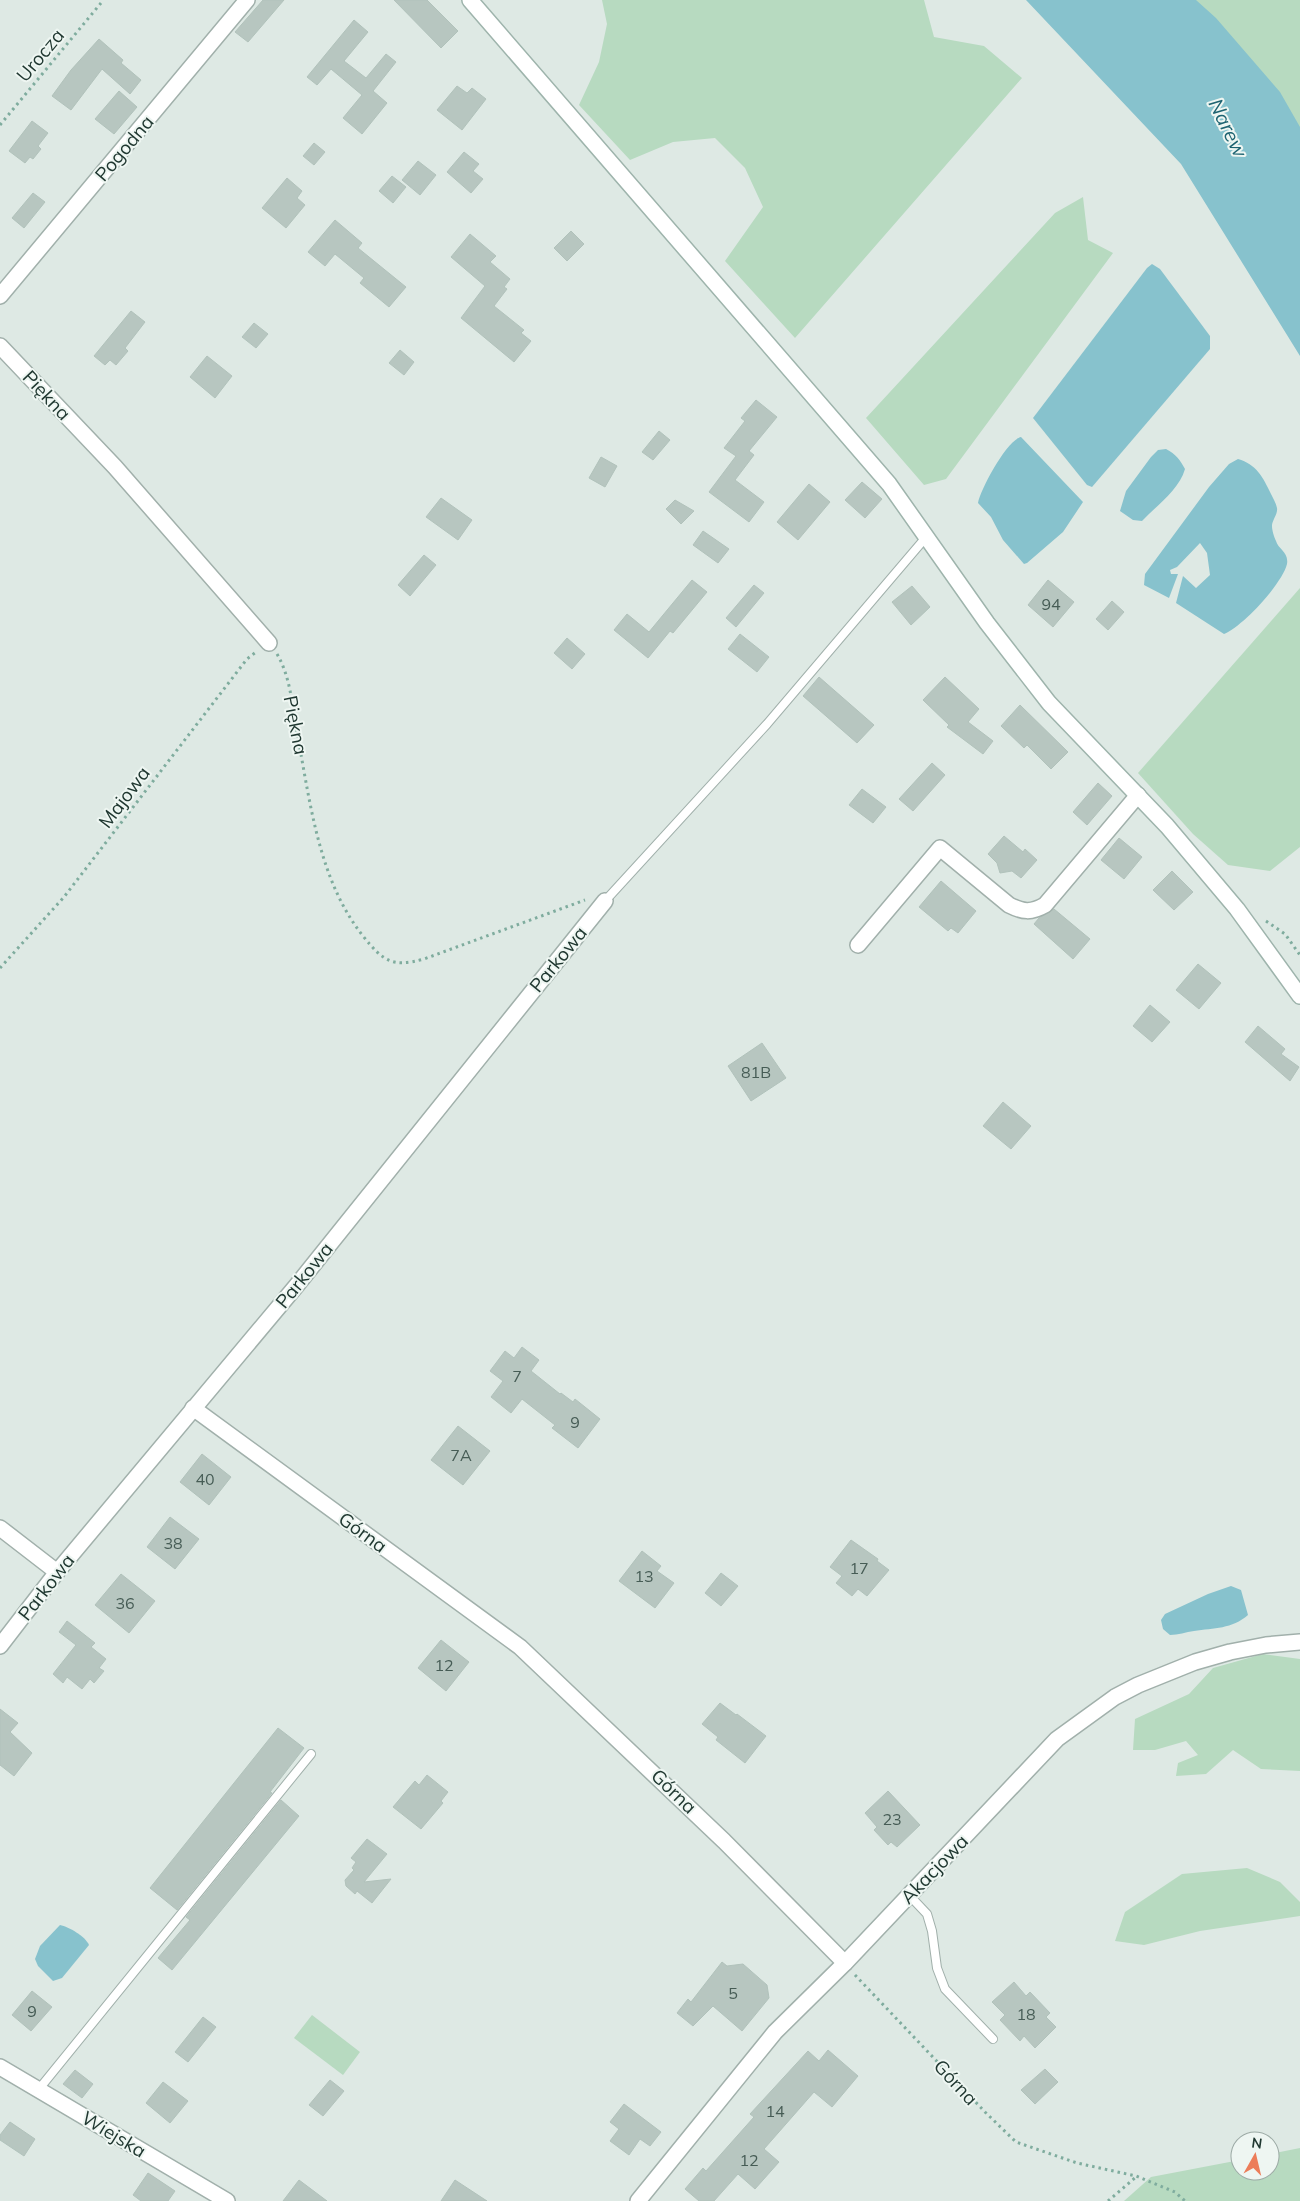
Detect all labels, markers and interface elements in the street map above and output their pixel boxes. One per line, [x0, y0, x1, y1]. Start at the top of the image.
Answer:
street label: Urocza [11, 24, 69, 86]
water label: Narew [1204, 94, 1254, 162]
street label: Pogodna [89, 110, 159, 186]
street label: Piękna [18, 365, 76, 425]
house number: 94 [1041, 594, 1061, 614]
street label: Piękna [279, 693, 313, 757]
street label: Majowa [93, 762, 155, 832]
street label: Parkowa [524, 921, 592, 997]
house number: 81B [741, 1062, 771, 1082]
street label: Parkowa [270, 1237, 338, 1313]
house number: 7 [512, 1366, 522, 1386]
house number: 9 [570, 1412, 580, 1432]
house number: 7A [450, 1445, 472, 1465]
house number: 40 [195, 1469, 215, 1489]
street label: Górna [334, 1506, 392, 1558]
house number: 38 [163, 1533, 183, 1553]
street label: Parkowa [12, 1549, 80, 1625]
house number: 17 [849, 1558, 869, 1578]
house number: 13 [634, 1566, 654, 1586]
house number: 36 [115, 1593, 135, 1613]
house number: 12 [434, 1655, 454, 1675]
street label: Górna [646, 1764, 702, 1818]
house number: 23 [882, 1809, 902, 1829]
street label: Akacjowa [895, 1829, 973, 1909]
house number: 5 [728, 1983, 738, 2003]
house number: 9 [27, 2001, 37, 2021]
house number: 18 [1016, 2004, 1036, 2024]
street label: Górna [929, 2054, 983, 2110]
house number: 14 [765, 2101, 785, 2121]
street label: Wiejska [77, 2105, 151, 2163]
north arrow [1230, 2131, 1280, 2181]
text: N [1250, 2133, 1263, 2153]
house number: 12 [739, 2150, 759, 2170]

